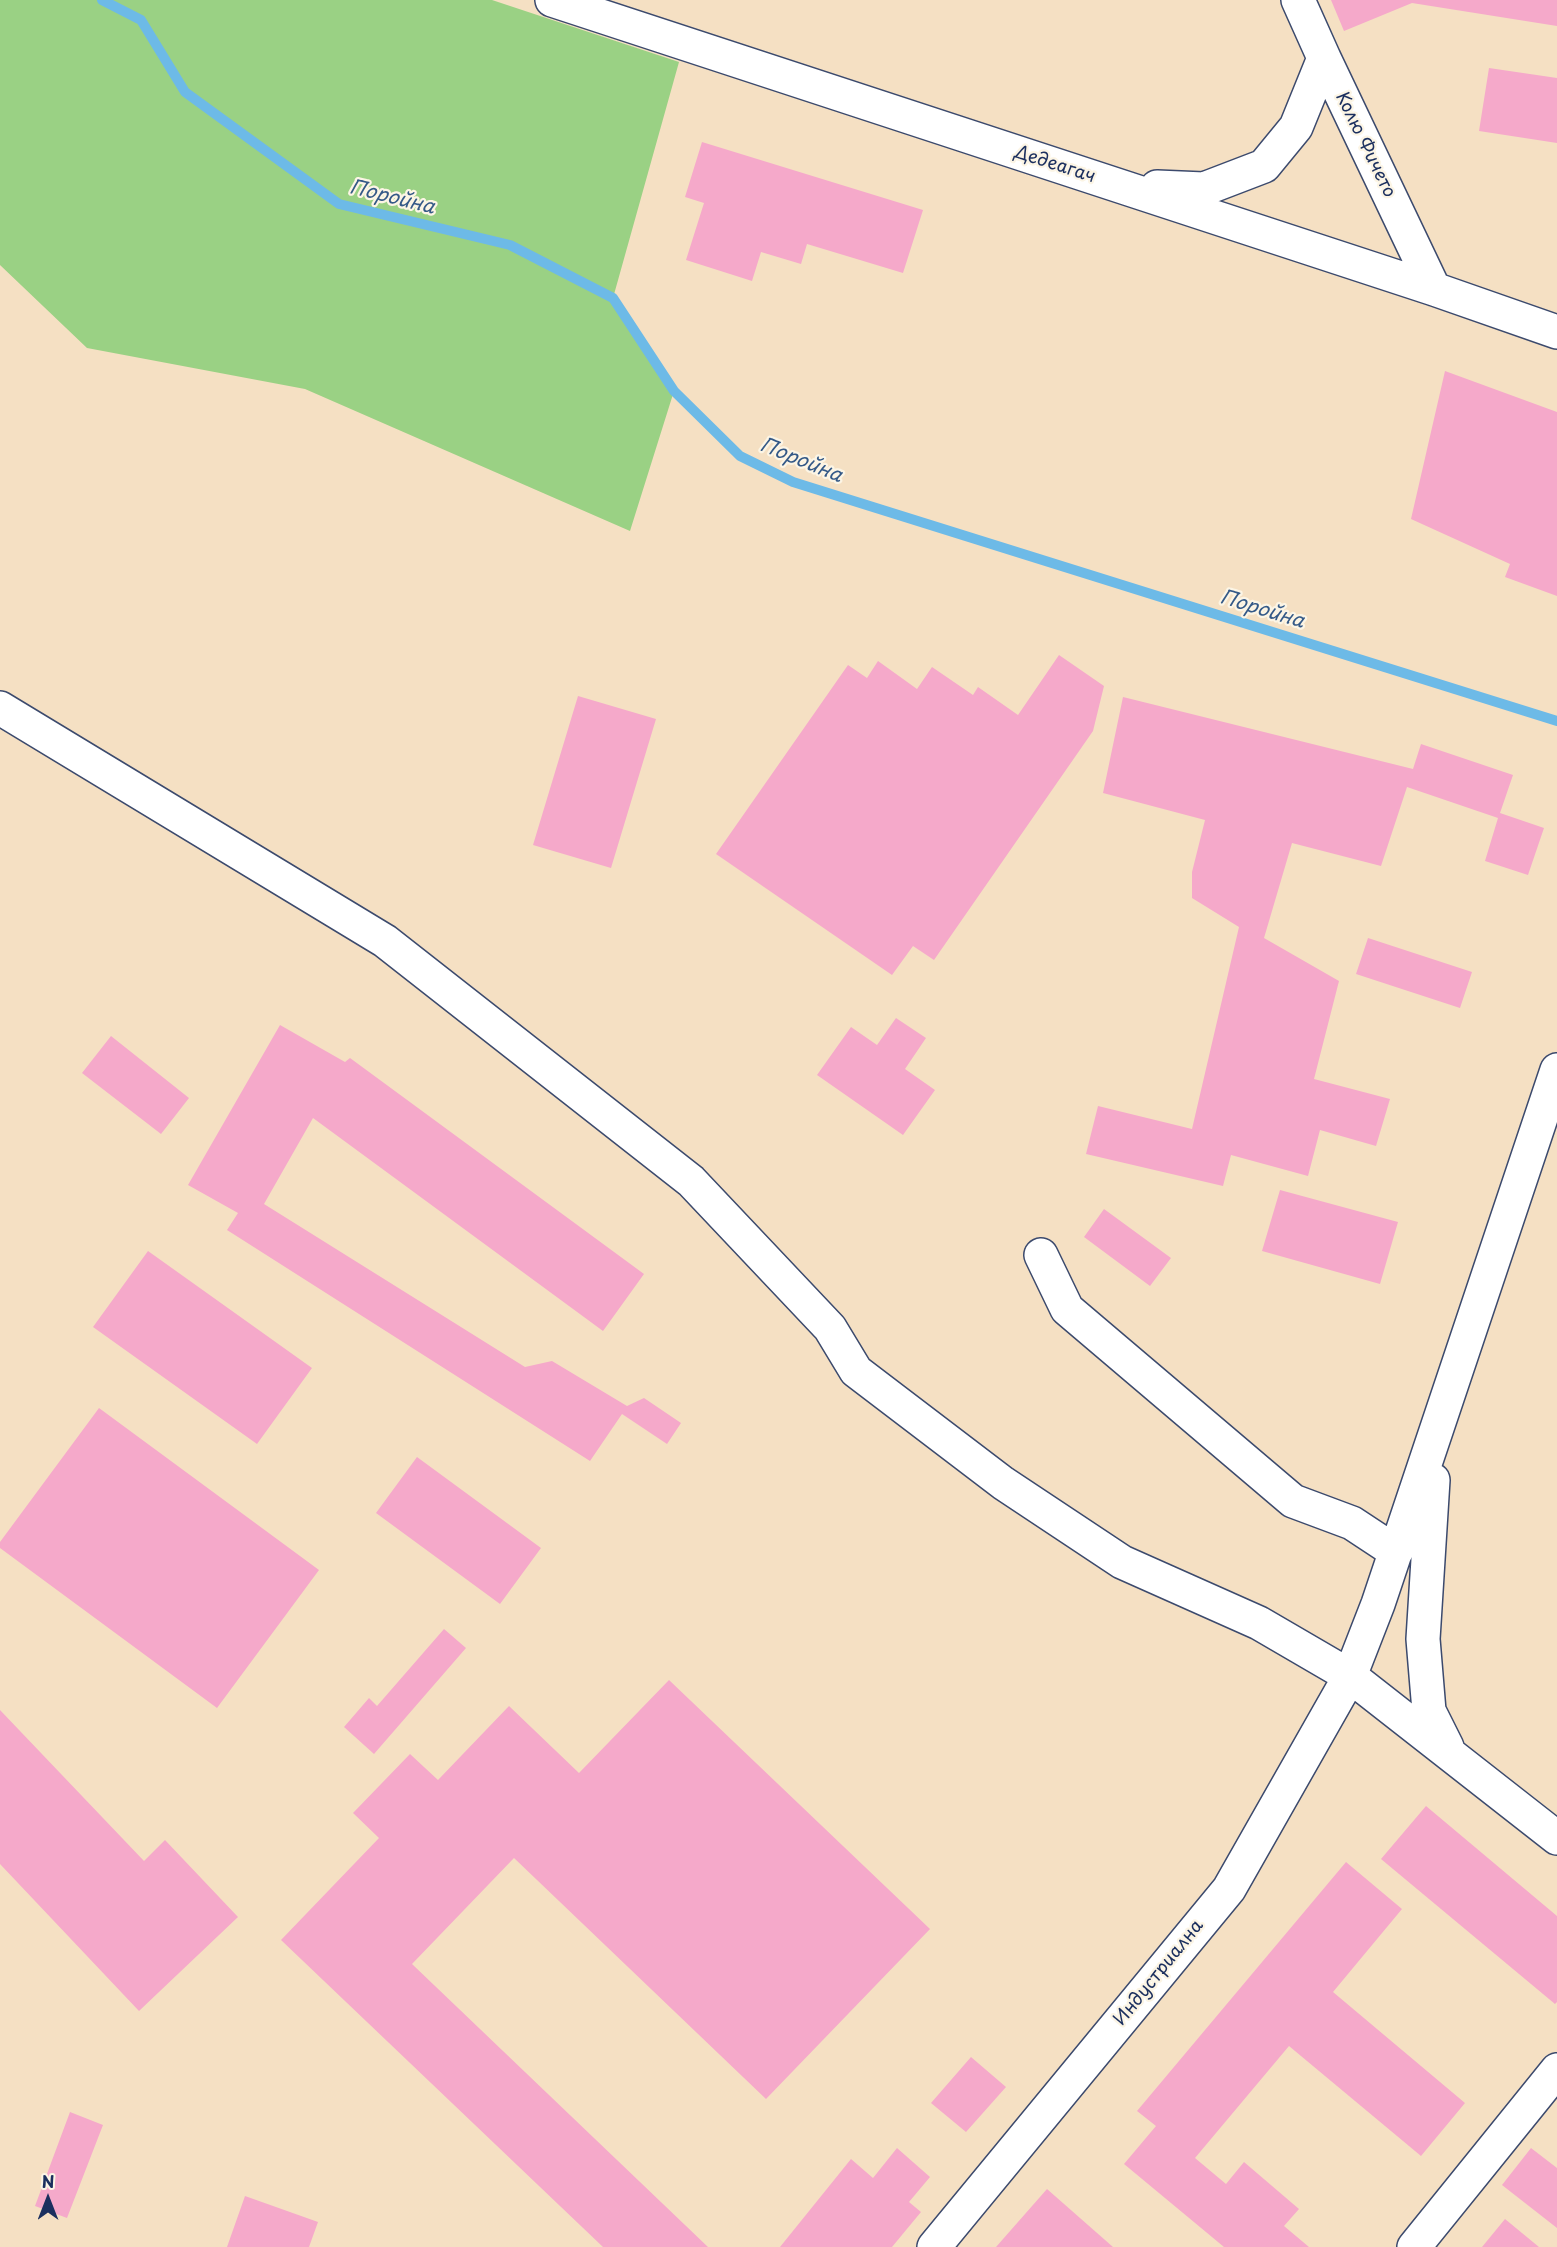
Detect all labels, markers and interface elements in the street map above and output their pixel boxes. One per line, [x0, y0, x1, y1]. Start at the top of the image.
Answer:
street label: Колю Фичето [1330, 89, 1400, 201]
street label: Дедеагач [1012, 142, 1098, 188]
water label: Поройна [347, 176, 437, 220]
water label: Поройна [756, 434, 846, 488]
water label: Поройна [1217, 586, 1307, 634]
street label: Индустриална [1110, 1916, 1208, 2030]
north arrow [18, 2169, 78, 2229]
text: N [42, 2169, 54, 2193]

